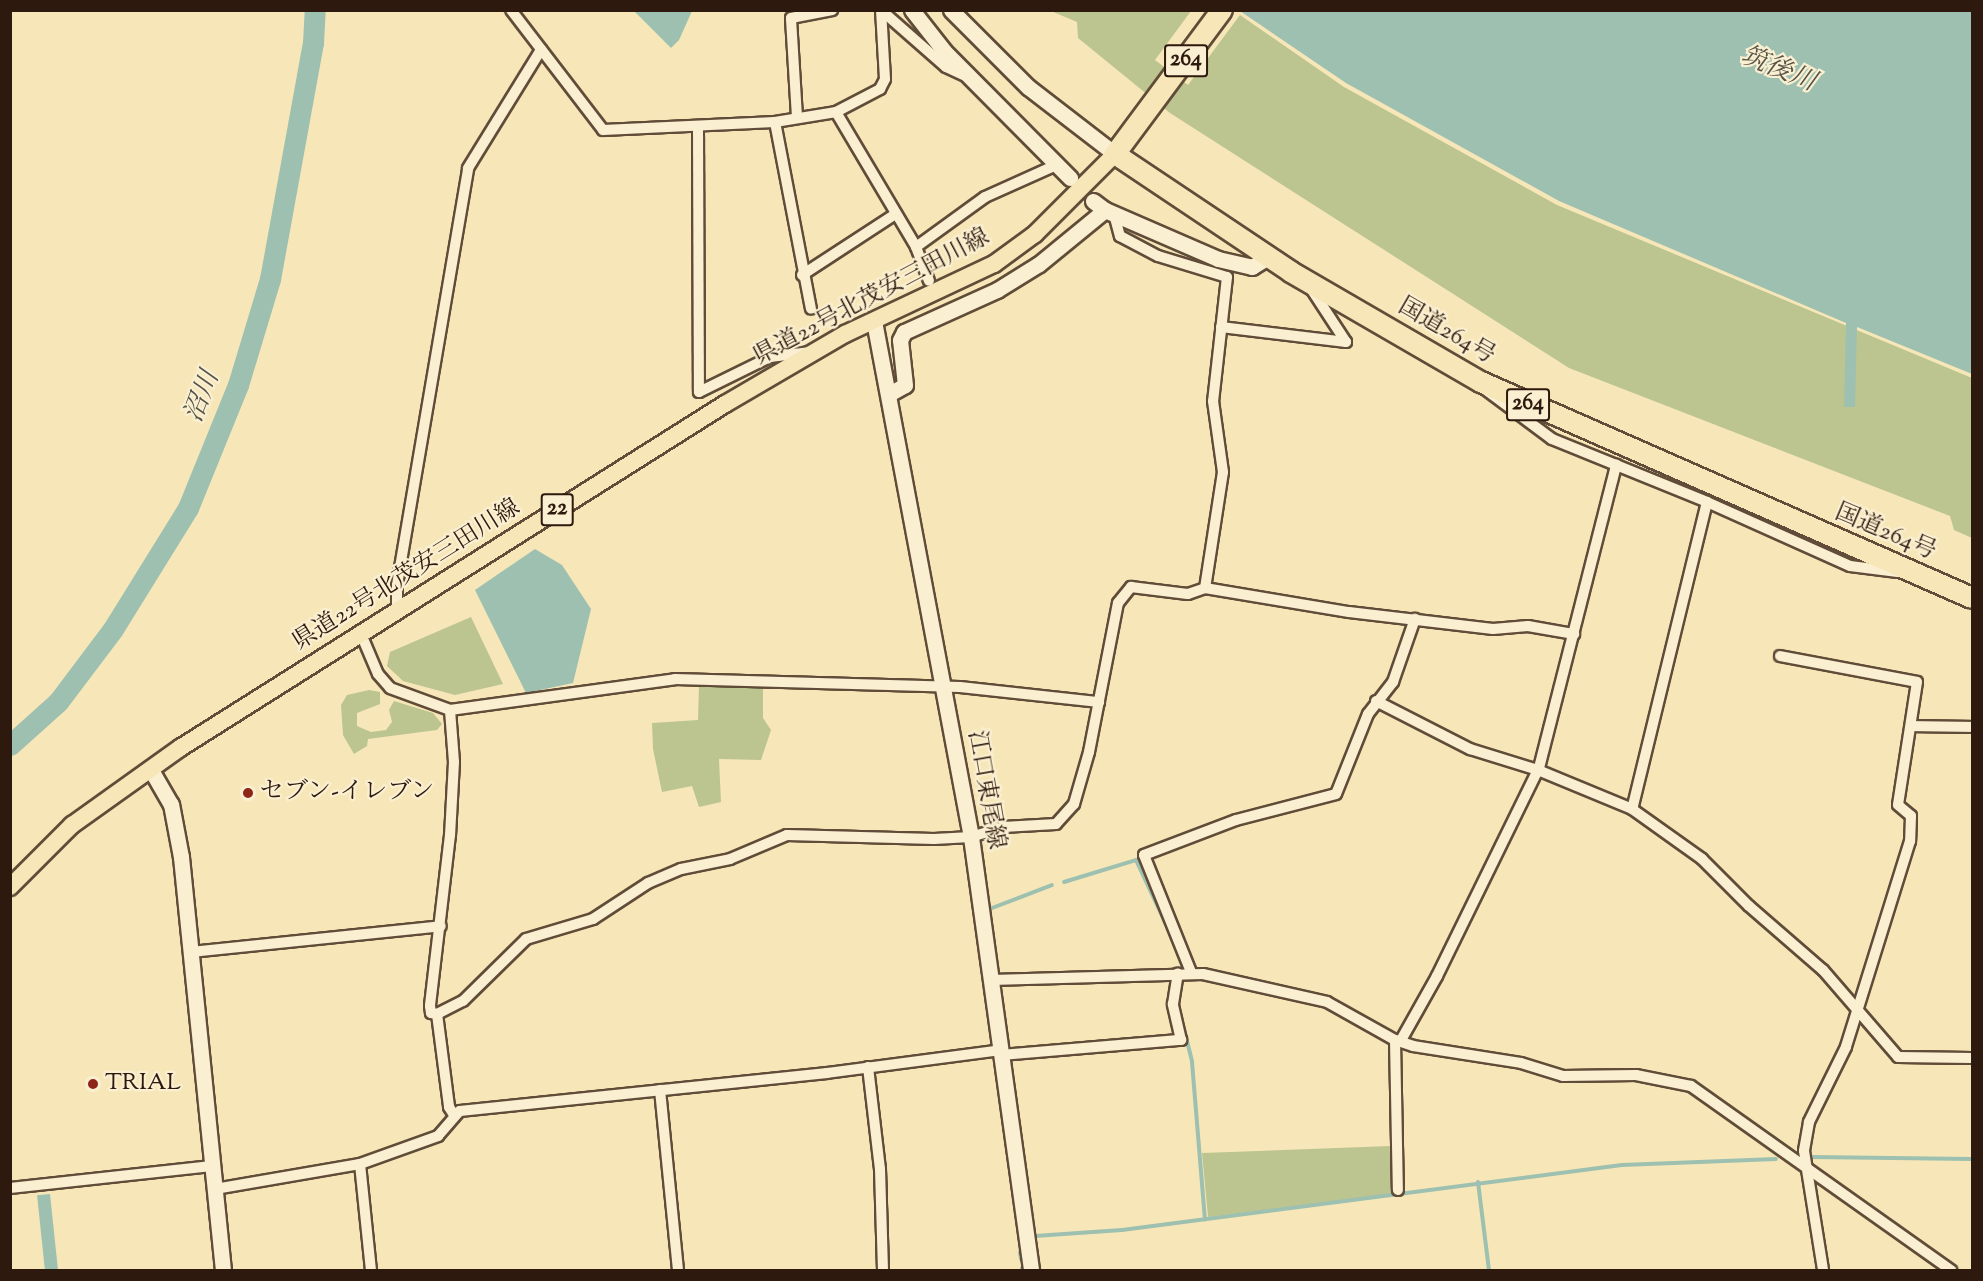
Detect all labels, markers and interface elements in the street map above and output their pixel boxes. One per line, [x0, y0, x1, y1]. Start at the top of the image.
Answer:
water label: 筑後川 [1736, 41, 1820, 99]
road number: 264 [1164, 42, 1208, 80]
street label: 県道22号北茂安三田川線 [749, 224, 995, 372]
street label: 国道264号 [1393, 293, 1499, 371]
water label: 沼川 [179, 367, 227, 427]
road number: 264 [1506, 386, 1550, 424]
road number: 22 [540, 491, 574, 529]
street label: 県道22号北茂安三田川線 [288, 494, 526, 658]
street label: 国道264号 [1830, 499, 1940, 567]
street label: 江口東尾線 [960, 728, 1010, 852]
place label: セブン-イレブン [260, 779, 436, 807]
marker: セブン-イレブン [241, 786, 255, 800]
place label: TRIAL [105, 1070, 181, 1098]
marker: TRIAL [86, 1077, 100, 1091]

